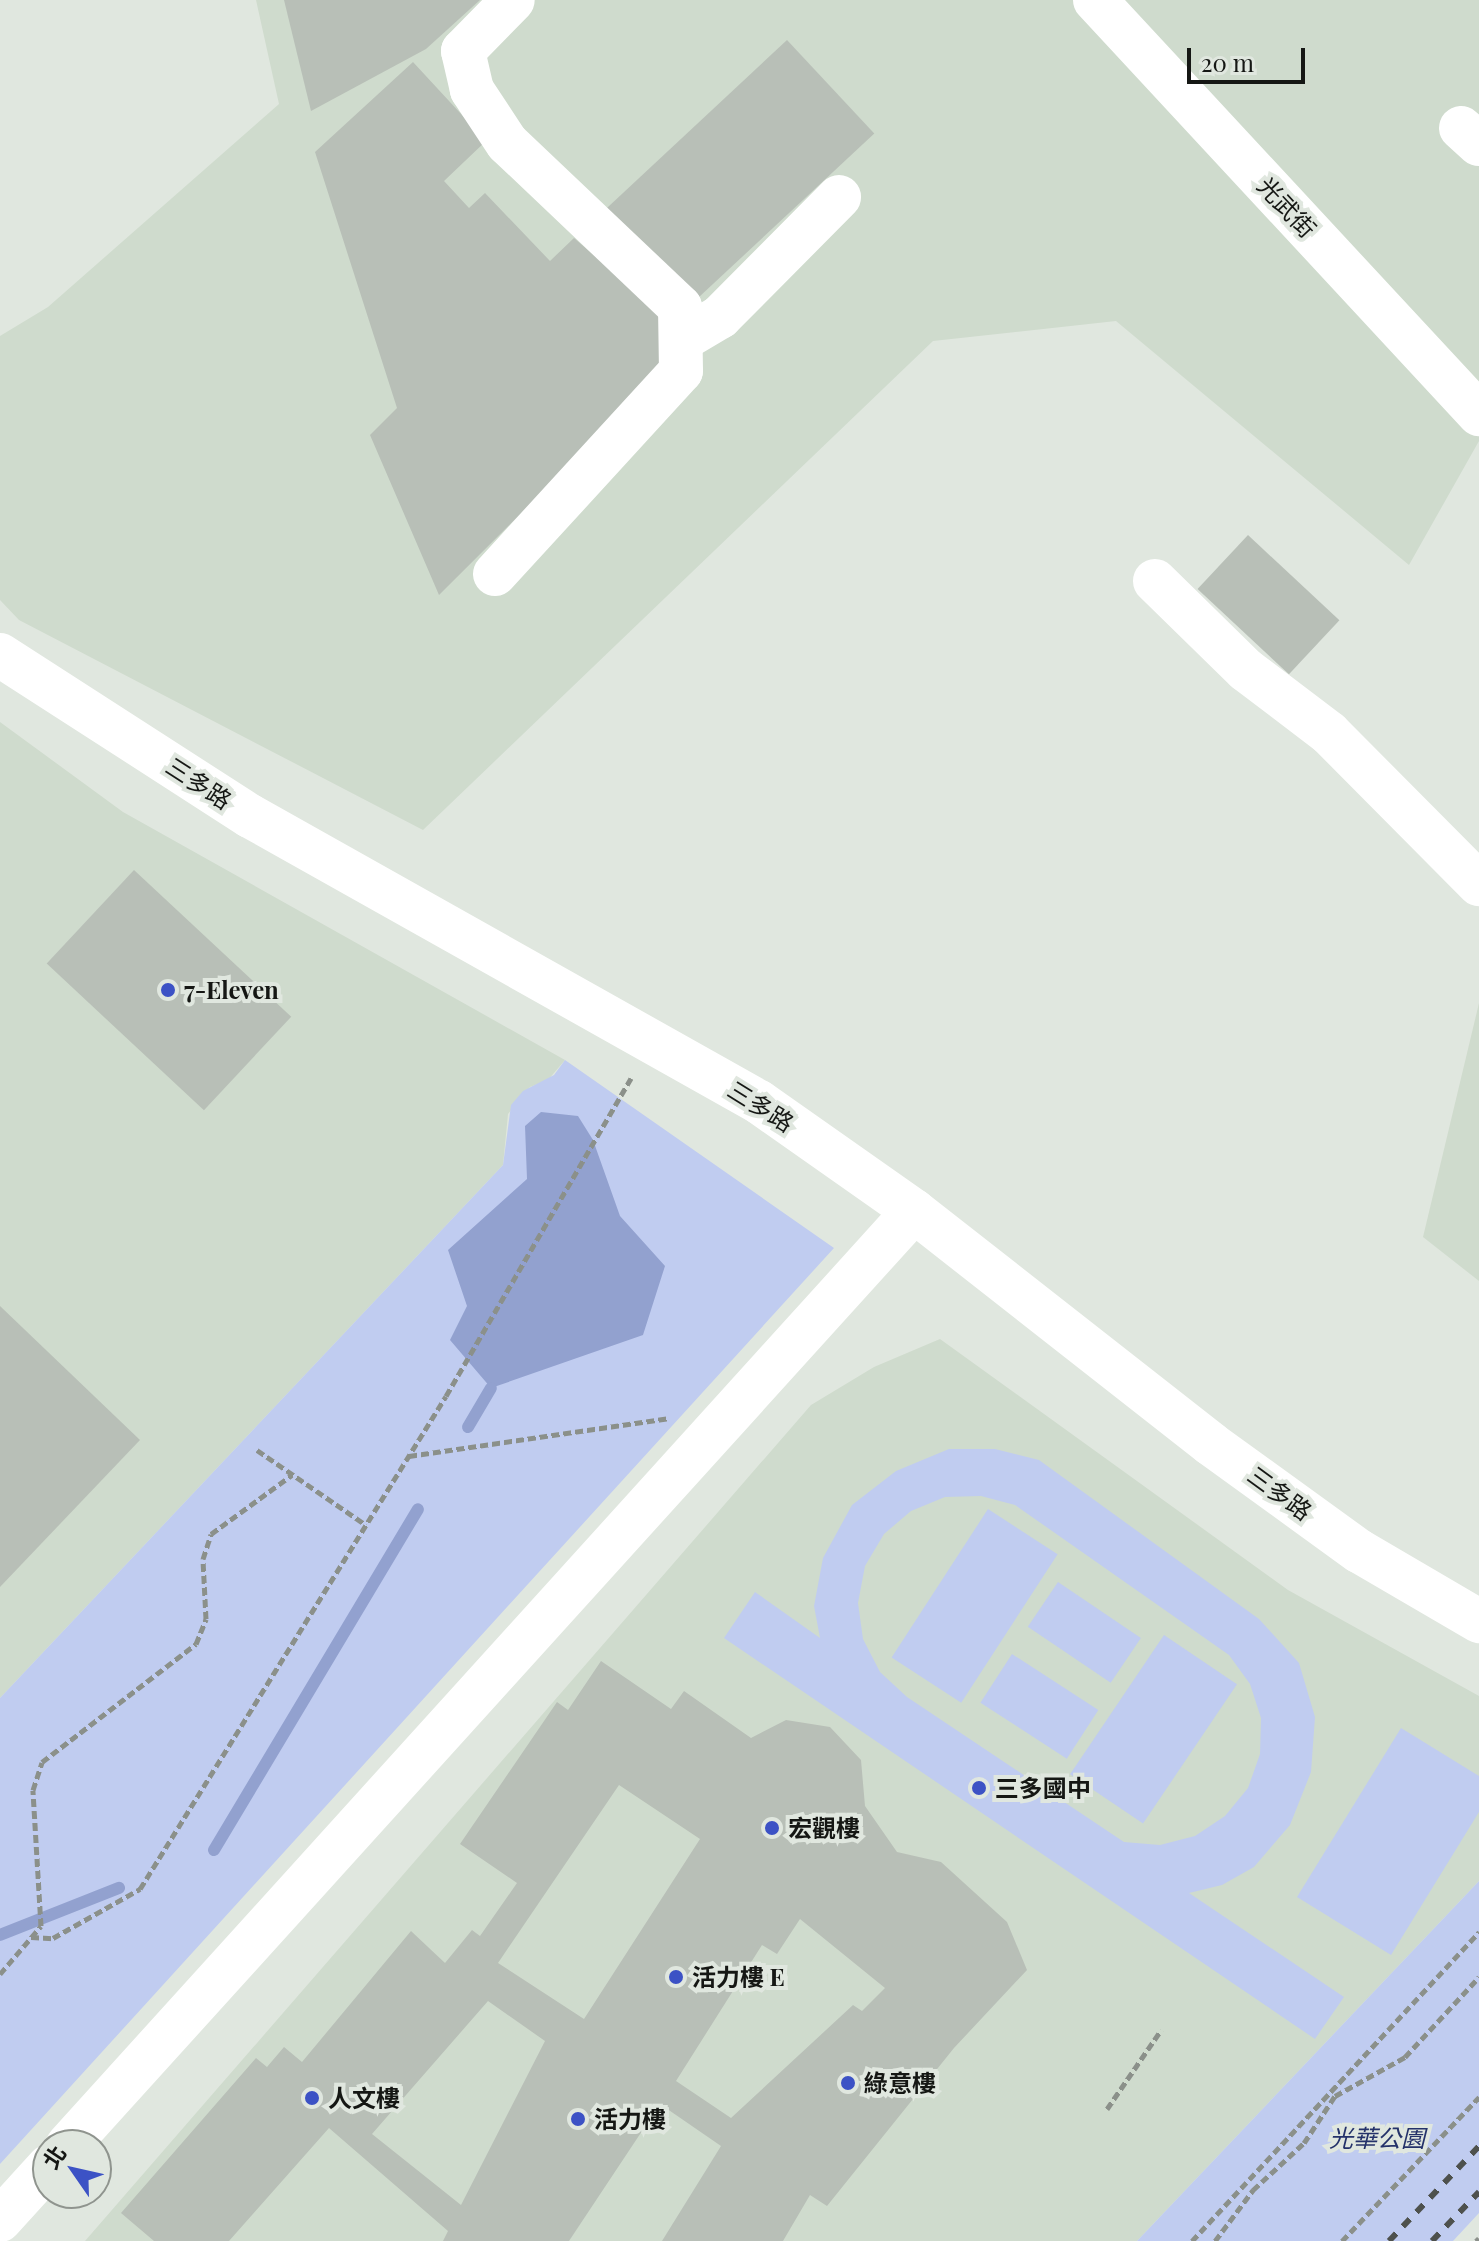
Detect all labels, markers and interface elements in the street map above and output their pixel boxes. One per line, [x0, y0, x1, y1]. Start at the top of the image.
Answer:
scale bar [1191, 32, 1309, 82]
text: 20 m [1201, 46, 1254, 78]
street label: 光武街 [1252, 171, 1322, 243]
street label: 三多路 [161, 751, 237, 815]
place label: 7-Eleven [184, 976, 279, 1004]
marker: 7-Eleven [159, 981, 177, 999]
street label: 三多路 [723, 1075, 799, 1137]
street label: 三多路 [1242, 1460, 1318, 1526]
place label: 三多國中 [995, 1774, 1091, 1802]
marker: 三多國中 [970, 1779, 988, 1797]
place label: 宏觀樓 [788, 1814, 860, 1842]
marker: 宏觀樓 [763, 1819, 781, 1837]
place label: 活力樓 E [692, 1963, 785, 1991]
marker: 活力樓 E [667, 1968, 685, 1986]
place label: 綠意樓 [864, 2069, 936, 2097]
marker: 綠意樓 [839, 2074, 857, 2092]
place label: 人文樓 [328, 2084, 400, 2112]
marker: 人文樓 [303, 2089, 321, 2107]
place label: 活力樓 [594, 2105, 666, 2133]
marker: 活力樓 [569, 2110, 587, 2128]
park label: 光華公園 [1329, 2124, 1425, 2152]
north arrow [32, 2129, 112, 2209]
text: 北 [35, 2139, 72, 2174]

